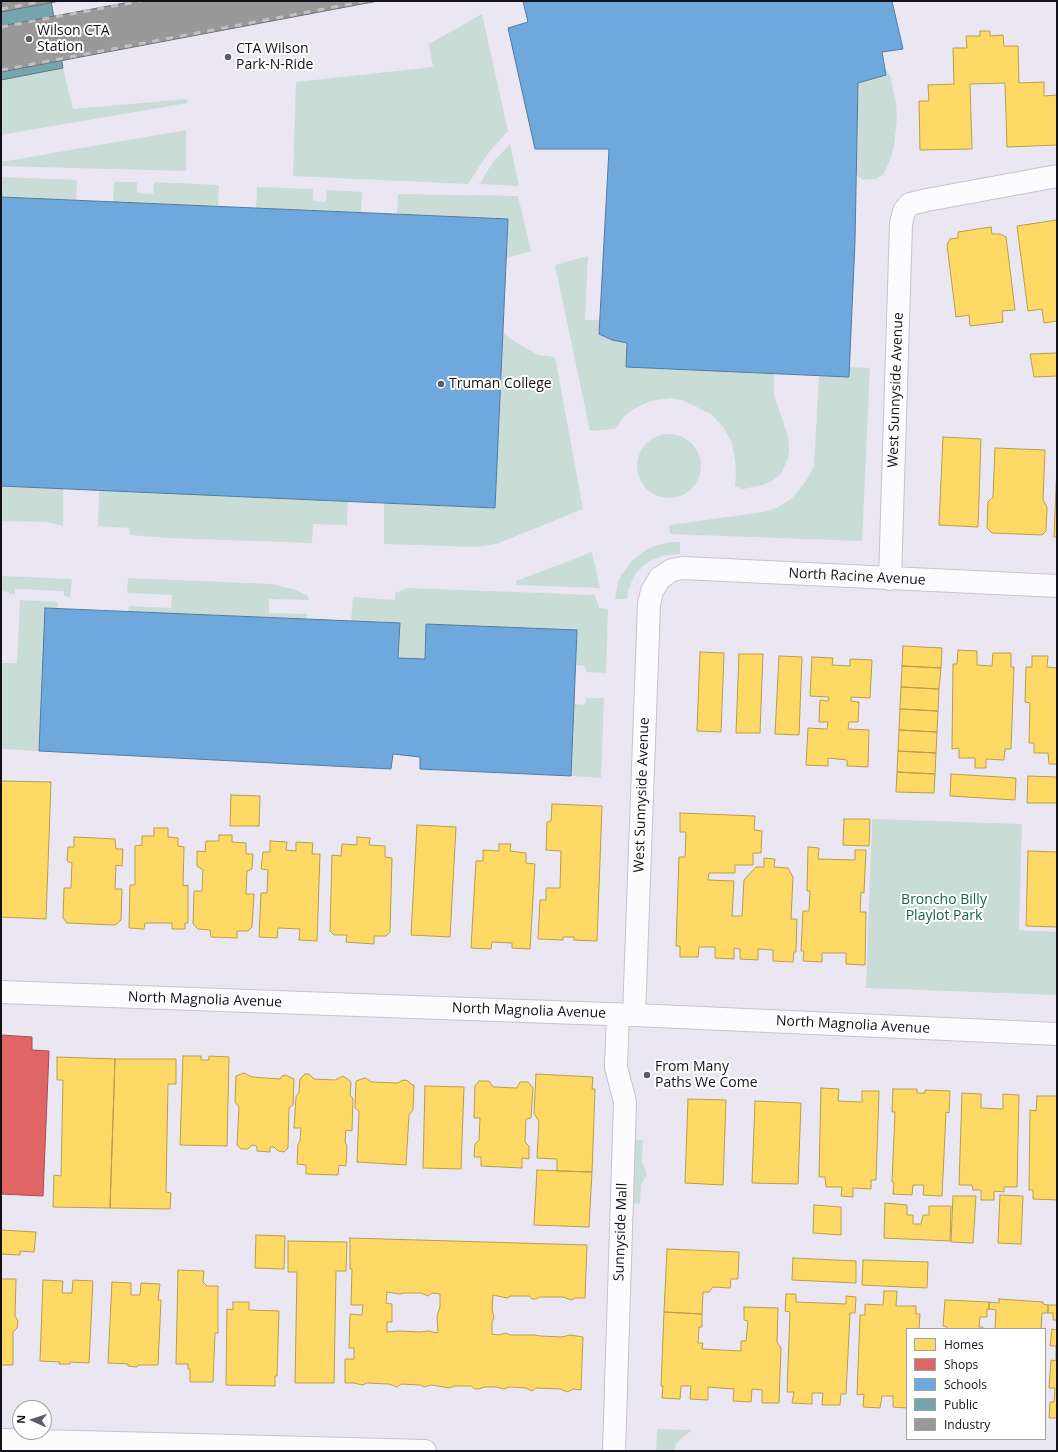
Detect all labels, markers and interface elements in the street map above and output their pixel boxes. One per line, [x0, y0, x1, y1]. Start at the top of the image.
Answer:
place label: Wilson CTA Station [37, 23, 110, 56]
marker: Wilson CTA Station [24, 34, 34, 44]
place label: CTA Wilson Park-N-Ride [236, 41, 313, 74]
marker: CTA Wilson Park-N-Ride [223, 52, 233, 62]
street label: West Sunnyside Avenue [885, 312, 907, 468]
place label: Truman College [449, 376, 552, 392]
marker: Truman College [436, 379, 446, 389]
street label: North Racine Avenue [788, 565, 926, 589]
street label: West Sunnyside Avenue [631, 717, 653, 873]
park label: Broncho Billy Playlot Park [901, 892, 987, 924]
street label: North Magnolia Avenue [128, 989, 282, 1011]
street label: North Magnolia Avenue [452, 1000, 606, 1022]
street label: North Magnolia Avenue [776, 1013, 930, 1037]
place label: From Many Paths We Come [655, 1059, 758, 1092]
marker: From Many Paths We Come [642, 1070, 652, 1080]
street label: Sunnyside Mall [611, 1183, 631, 1281]
legend [906, 1328, 1046, 1440]
text: Homes [944, 1336, 984, 1353]
text: Shops [944, 1356, 978, 1373]
text: Schools [944, 1376, 987, 1393]
text: Public [944, 1396, 978, 1413]
north arrow [12, 1400, 52, 1440]
text: N [13, 1415, 28, 1424]
text: Industry [944, 1416, 990, 1433]

